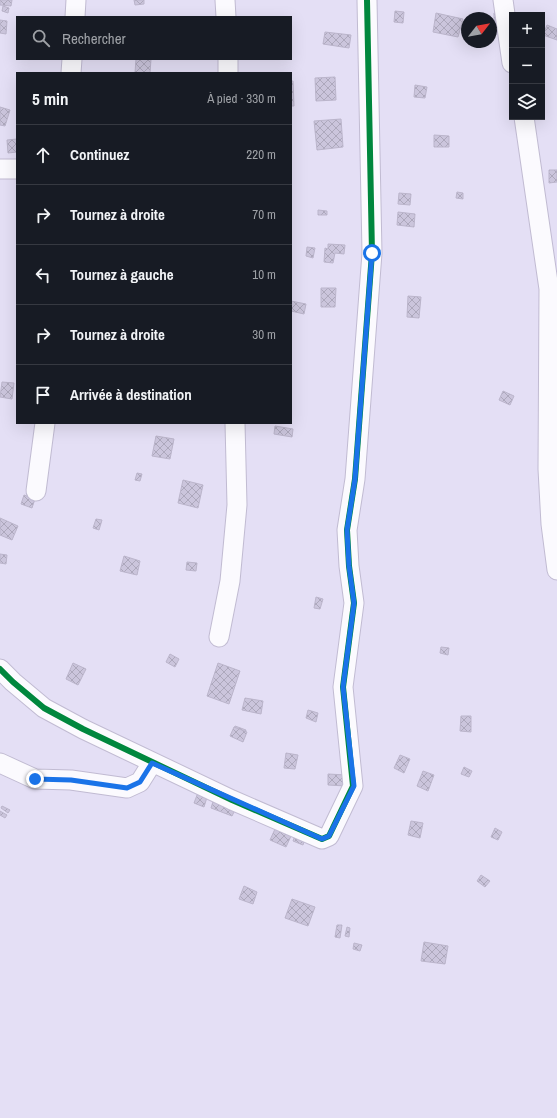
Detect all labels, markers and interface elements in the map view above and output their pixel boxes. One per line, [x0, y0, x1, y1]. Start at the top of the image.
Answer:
north arrow [461, 12, 497, 48]
map controls [509, 12, 545, 120]
button: + [509, 12, 545, 48]
search box [16, 16, 292, 60]
icon: search [30, 27, 52, 49]
text: Rechercher [62, 28, 126, 49]
button: − [509, 48, 545, 84]
button: layers [509, 84, 545, 120]
text: 5 min [32, 87, 68, 110]
text: À pied · 330 m [207, 90, 276, 107]
icon: ahead [32, 144, 54, 166]
text: Continuez [70, 144, 129, 165]
text: 220 m [246, 146, 276, 163]
icon: right [32, 204, 54, 226]
text: Tournez à droite [70, 204, 165, 225]
text: 70 m [252, 206, 276, 223]
route start [363, 244, 381, 262]
icon: left [32, 264, 54, 286]
text: Tournez à gauche [70, 264, 174, 285]
text: 10 m [252, 266, 276, 283]
icon: right [32, 324, 54, 346]
text: Tournez à droite [70, 324, 165, 345]
text: 30 m [252, 326, 276, 343]
icon: arrive [32, 384, 54, 406]
text: Arrivée à destination [70, 384, 192, 405]
route end [26, 770, 44, 788]

